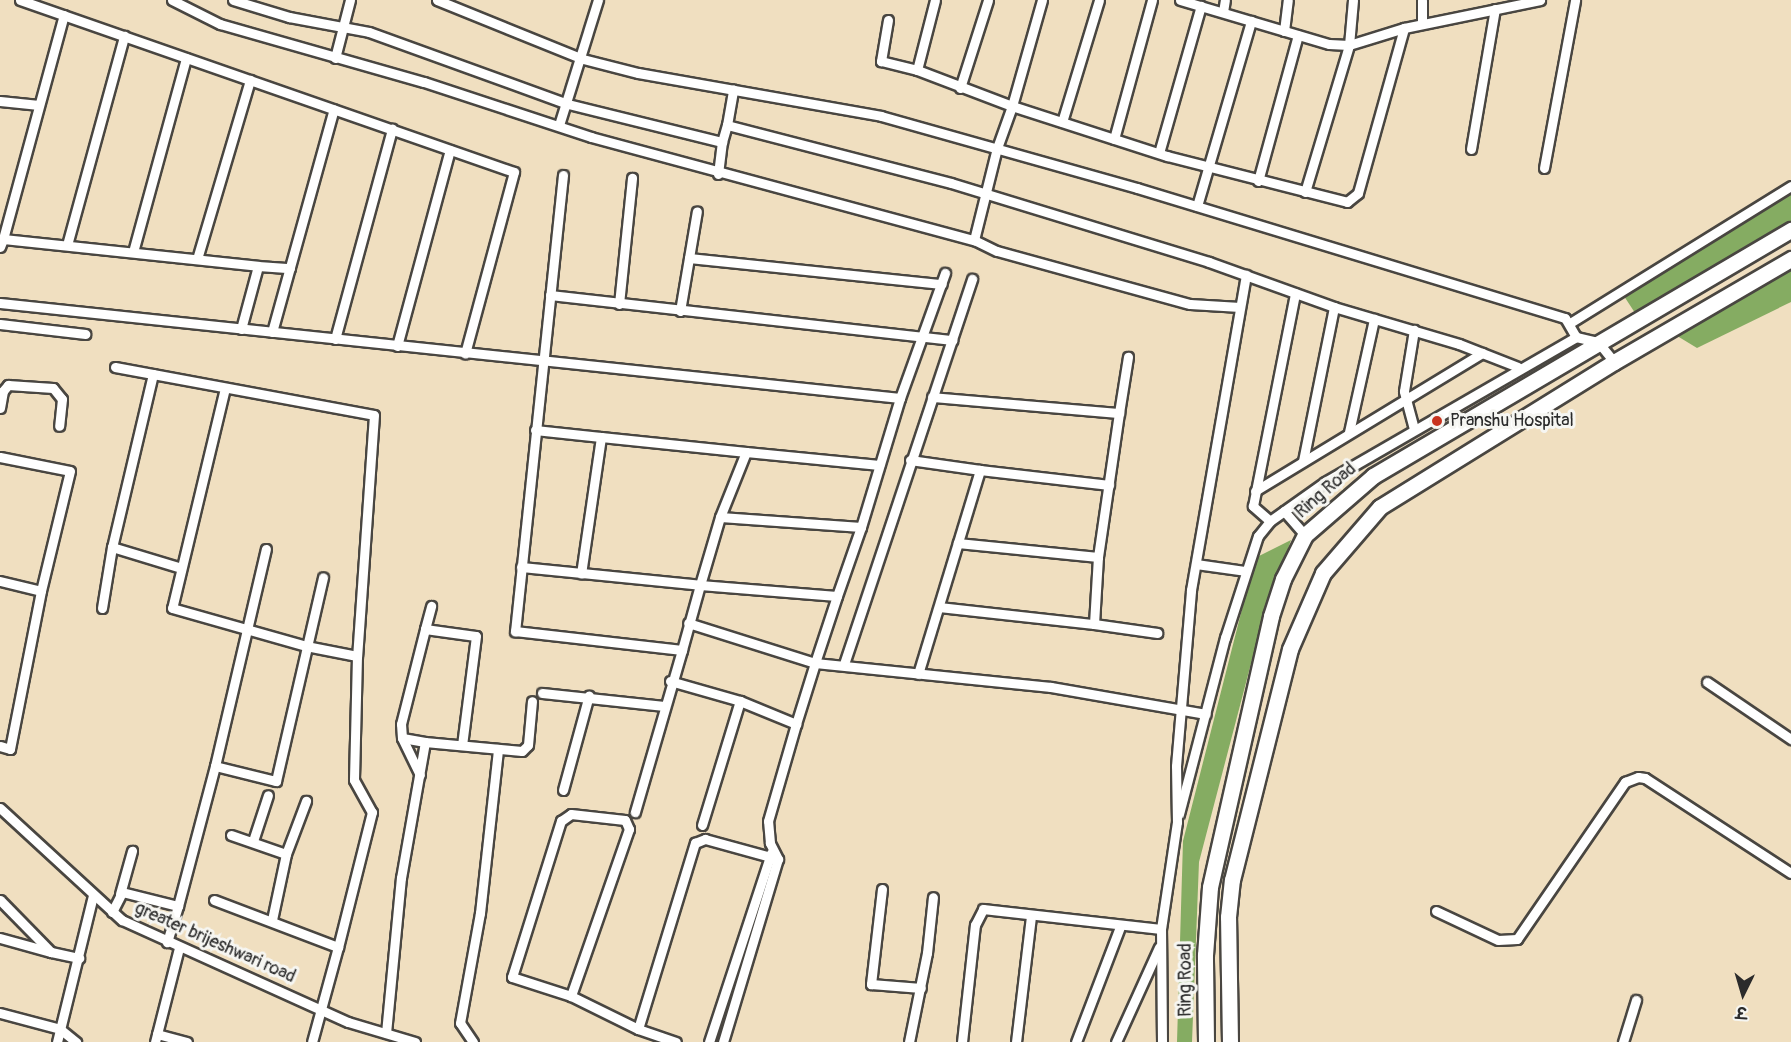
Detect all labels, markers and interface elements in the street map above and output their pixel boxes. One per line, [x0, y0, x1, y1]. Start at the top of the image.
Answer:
place label: Pranshu Hospital [1450, 410, 1574, 432]
marker: Pranshu Hospital [1428, 412, 1446, 430]
street label: Ring Road [1291, 459, 1361, 523]
street label: greater brijeshwari road [131, 898, 299, 988]
street label: Ring Road [1175, 943, 1197, 1017]
north arrow [1713, 964, 1773, 1024]
text: उ [1735, 1002, 1748, 1022]

